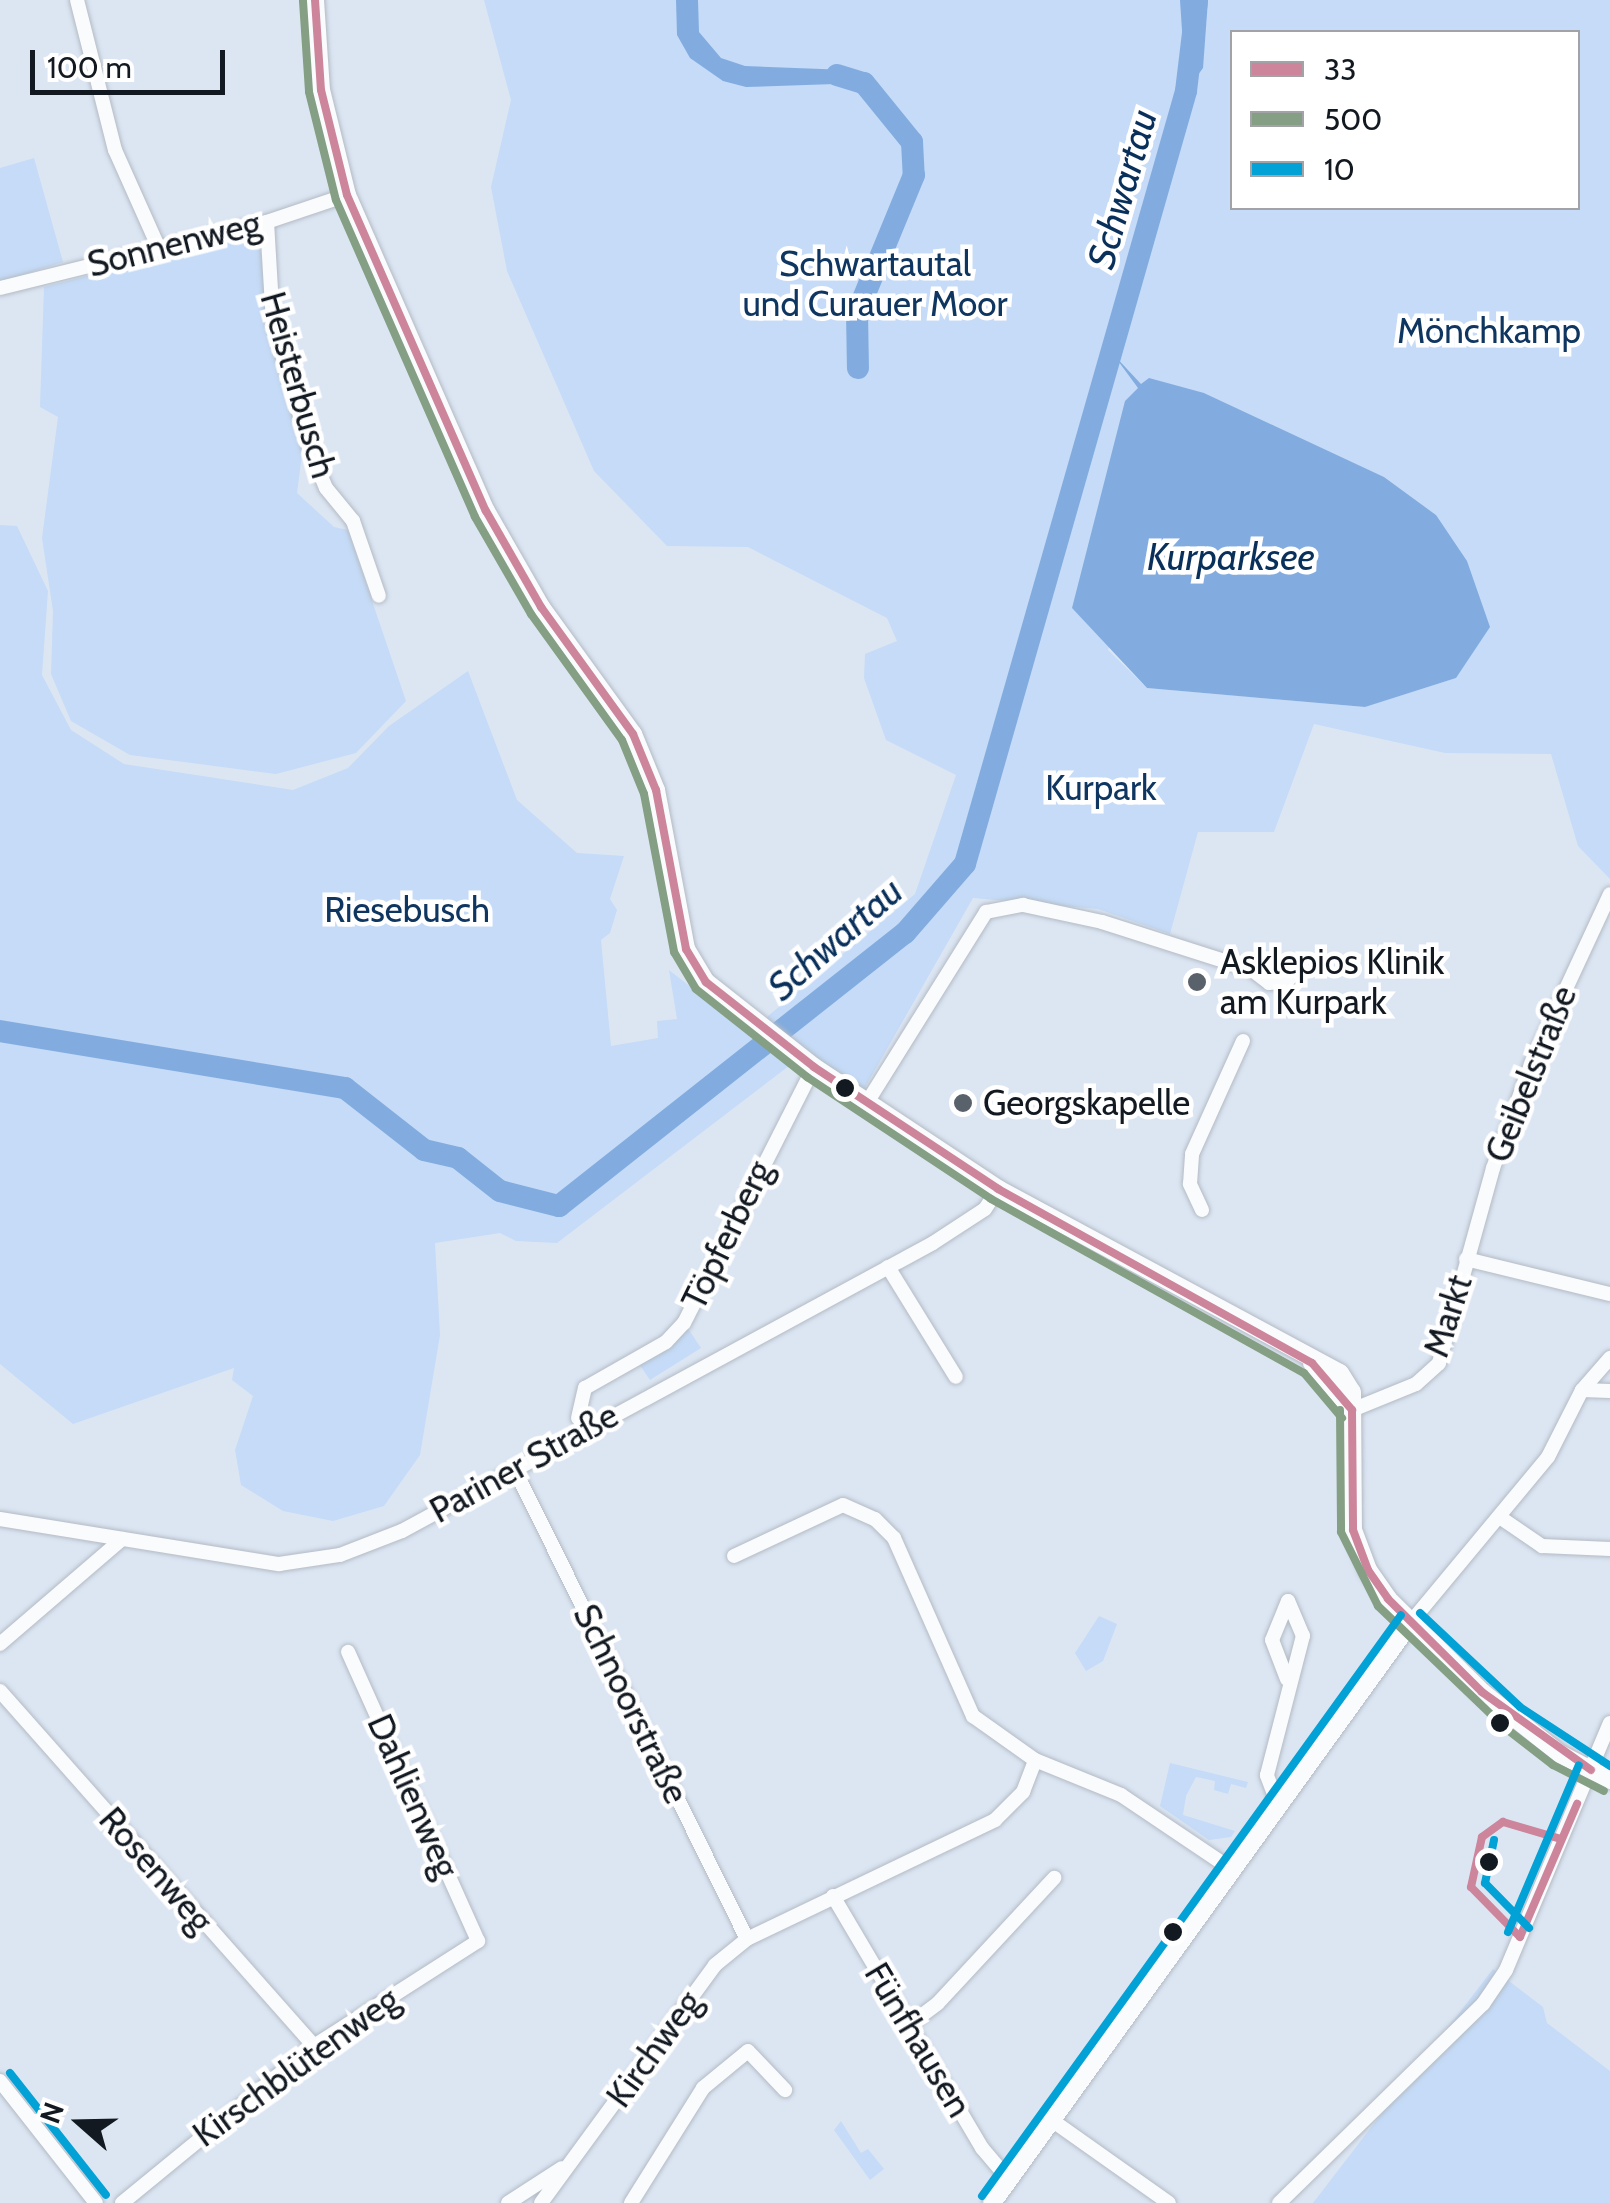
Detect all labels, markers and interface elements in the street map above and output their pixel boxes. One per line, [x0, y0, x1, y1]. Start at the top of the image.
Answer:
scale bar [35, 30, 230, 92]
legend [1230, 30, 1580, 210]
text: 100 m [47, 49, 132, 86]
text: 33 [1324, 51, 1356, 88]
text: 500 [1324, 101, 1382, 138]
water label: Schwartau [1078, 104, 1166, 274]
text: 10 [1324, 151, 1355, 188]
street label: Sonnenweg [83, 202, 265, 286]
park label: Schwartautal und Curauer Moor [743, 243, 1007, 325]
street label: Heisterbusch [251, 287, 345, 483]
park label: Mönchkamp [1397, 310, 1581, 352]
water label: Kurparksee [1147, 534, 1315, 580]
park label: Kurpark [1045, 767, 1157, 809]
water label: Schwartau [759, 868, 911, 1010]
park label: Riesebusch [324, 889, 490, 931]
place label: Asklepios Klinik am Kurpark [1220, 941, 1444, 1023]
marker: Asklepios Klinik am Kurpark [1184, 969, 1210, 995]
street label: Geibelstraße [1477, 980, 1585, 1168]
unlabelled marker [835, 1078, 855, 1098]
place label: Georgskapelle [983, 1082, 1190, 1124]
marker: Georgskapelle [952, 1092, 974, 1114]
street label: Töpferberg [673, 1154, 781, 1316]
street label: Markt [1415, 1270, 1481, 1362]
street label: Pariner Straße [423, 1394, 625, 1532]
street label: Schnoorstraße [565, 1598, 697, 1810]
street label: Dahlienweg [358, 1708, 468, 1884]
unlabelled marker [1490, 1713, 1510, 1733]
street label: Rosenweg [90, 1799, 222, 1941]
unlabelled marker [1479, 1852, 1499, 1872]
unlabelled marker [1163, 1922, 1183, 1942]
street label: Fünfhausen [856, 1955, 980, 2125]
street label: Kirschblütenweg [185, 1978, 407, 2156]
street label: Kirchweg [598, 1983, 710, 2115]
north arrow [30, 2073, 130, 2173]
text: N [32, 2098, 71, 2128]

